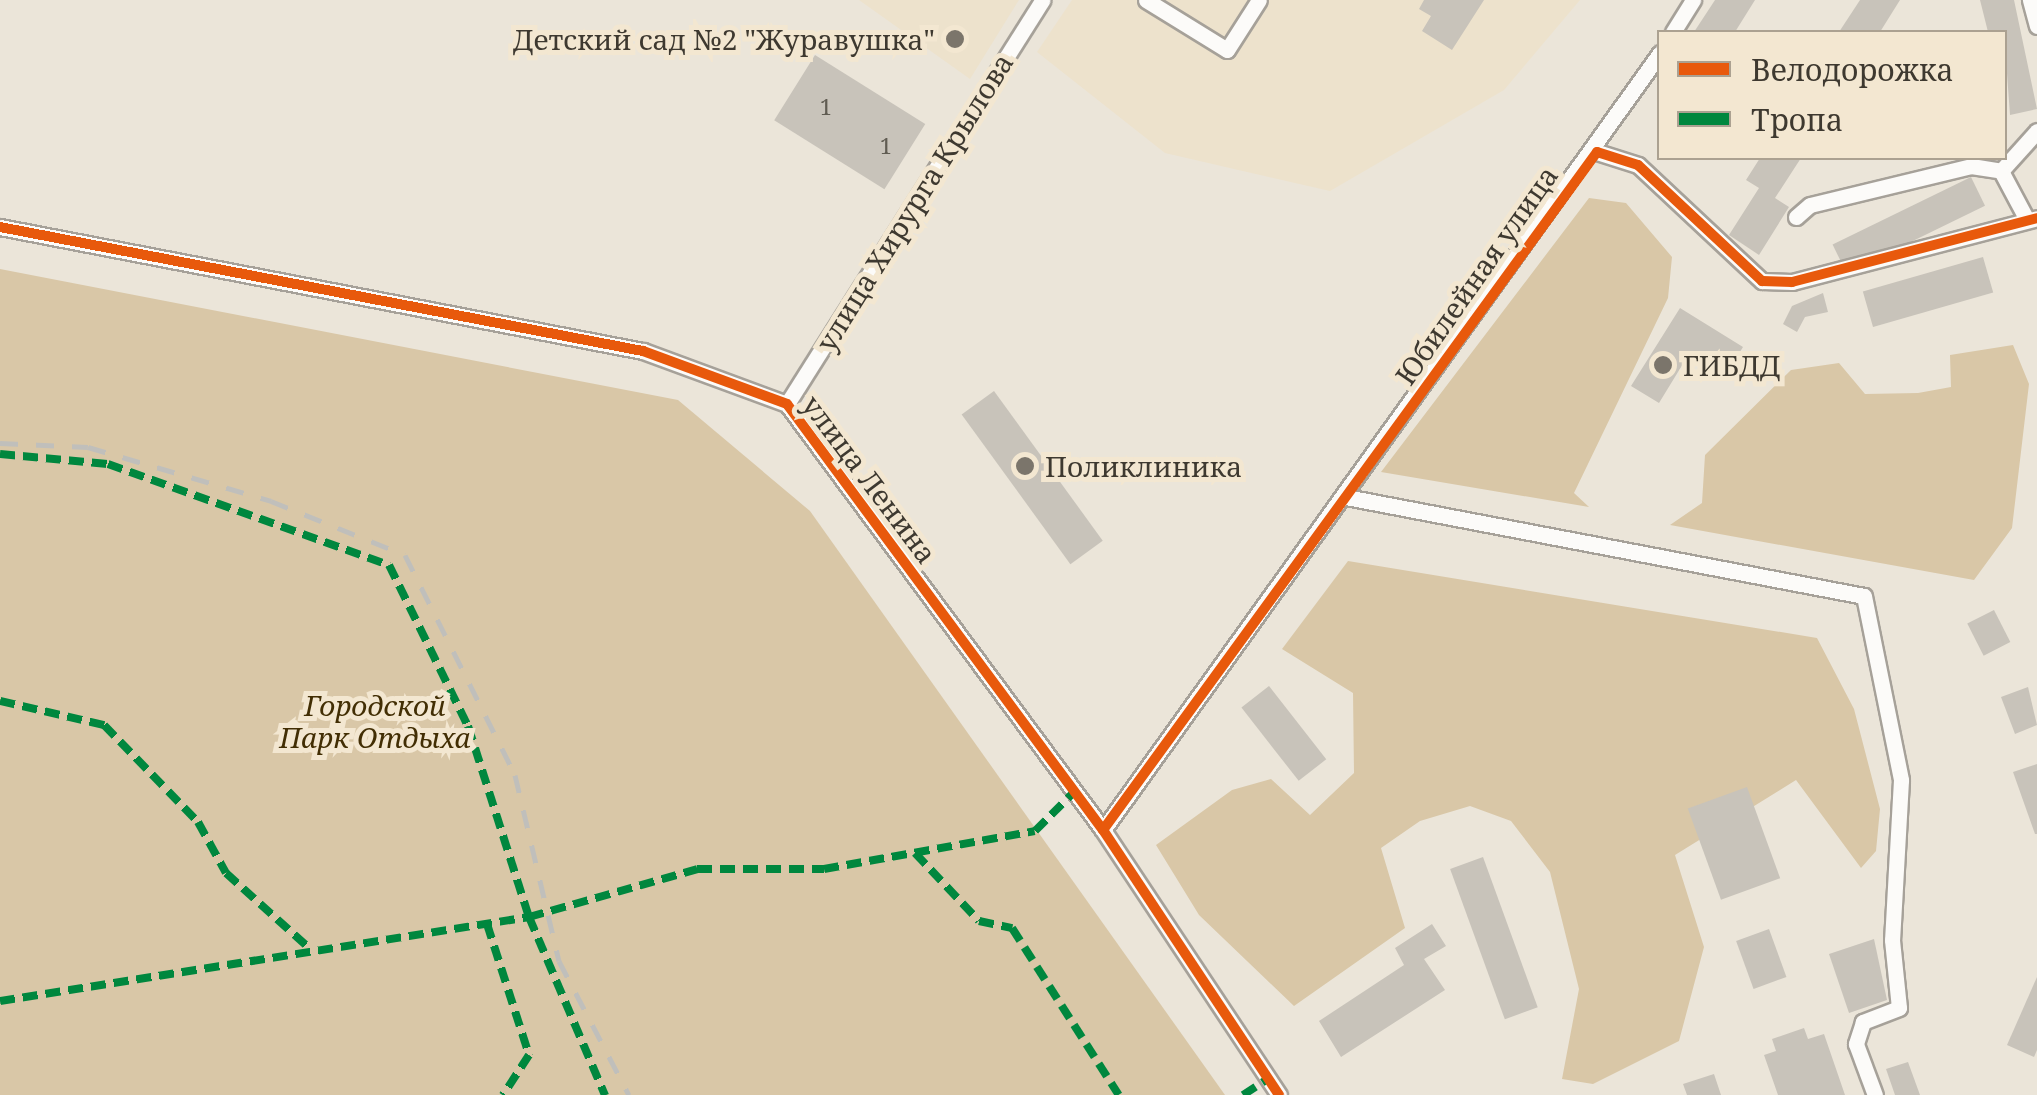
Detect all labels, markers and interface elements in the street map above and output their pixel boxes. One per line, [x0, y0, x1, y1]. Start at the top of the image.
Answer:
place label: Детский сад №2 "Журавушка" [513, 22, 935, 56]
marker: Детский сад №2 "Журавушка" [944, 28, 966, 50]
legend [1657, 30, 2007, 160]
street label: улица Хирурга Крылова [808, 47, 1020, 357]
text: Велодорожка [1751, 49, 1954, 90]
house number: 1 [820, 94, 832, 120]
text: Тропа [1751, 99, 1843, 140]
house number: 1 [880, 133, 892, 159]
street label: Юбилейная улица [1388, 159, 1564, 391]
place label: ГИБДД [1683, 348, 1781, 382]
marker: ГИБДД [1652, 354, 1674, 376]
street label: улица Ленина [796, 388, 944, 570]
place label: Поликлиника [1045, 449, 1242, 483]
marker: Поликлиника [1014, 455, 1036, 477]
park label: Городской Парк Отдыха [279, 688, 471, 754]

